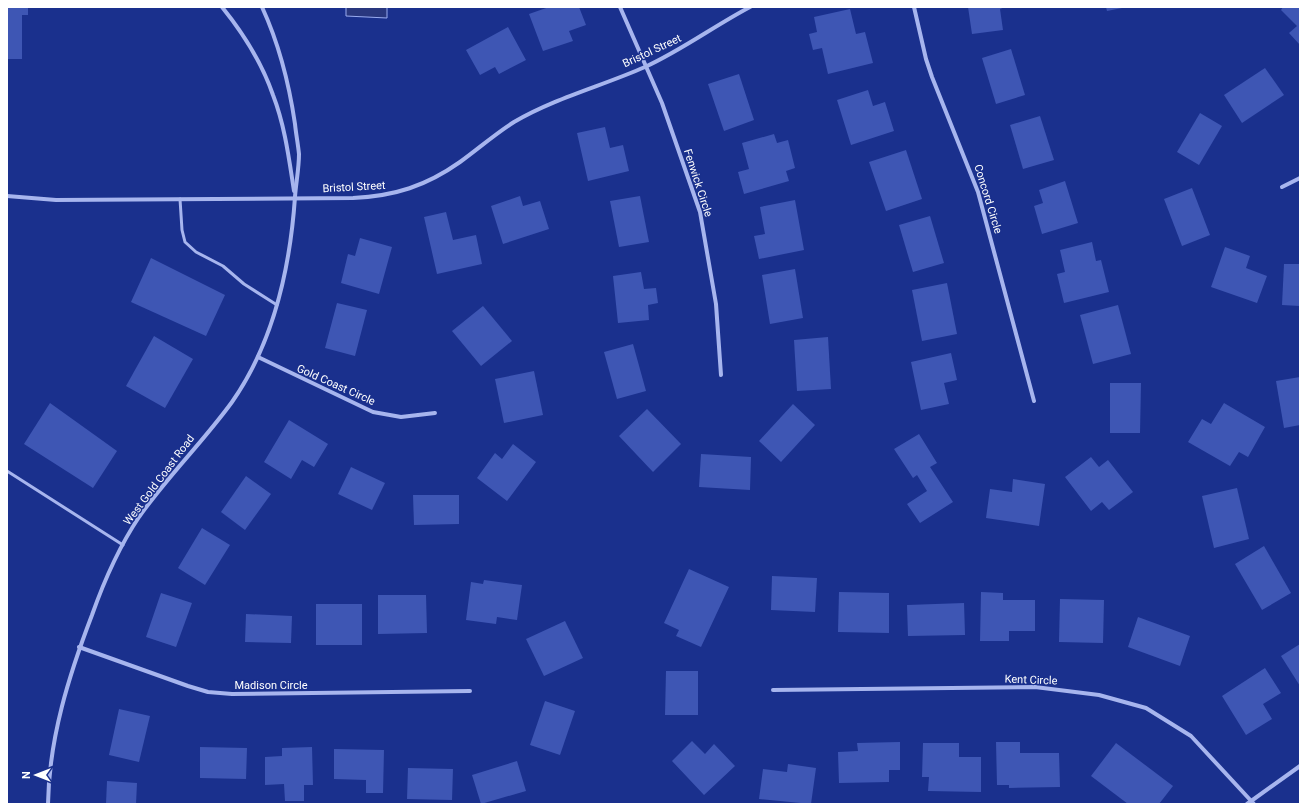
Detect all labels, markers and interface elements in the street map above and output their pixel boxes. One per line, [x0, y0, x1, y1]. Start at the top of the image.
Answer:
street label: Bristol Street [621, 32, 684, 70]
street label: Fenwick Circle [681, 147, 715, 219]
street label: Concord Circle [971, 163, 1005, 235]
street label: Bristol Street [322, 179, 386, 195]
street label: Gold Coast Circle [295, 362, 377, 408]
street label: West Gold Coast Road [121, 432, 197, 528]
street label: Kent Circle [1004, 673, 1058, 687]
street label: Madison Circle [235, 679, 308, 692]
north arrow [16, 755, 56, 795]
text: N [20, 771, 33, 779]

